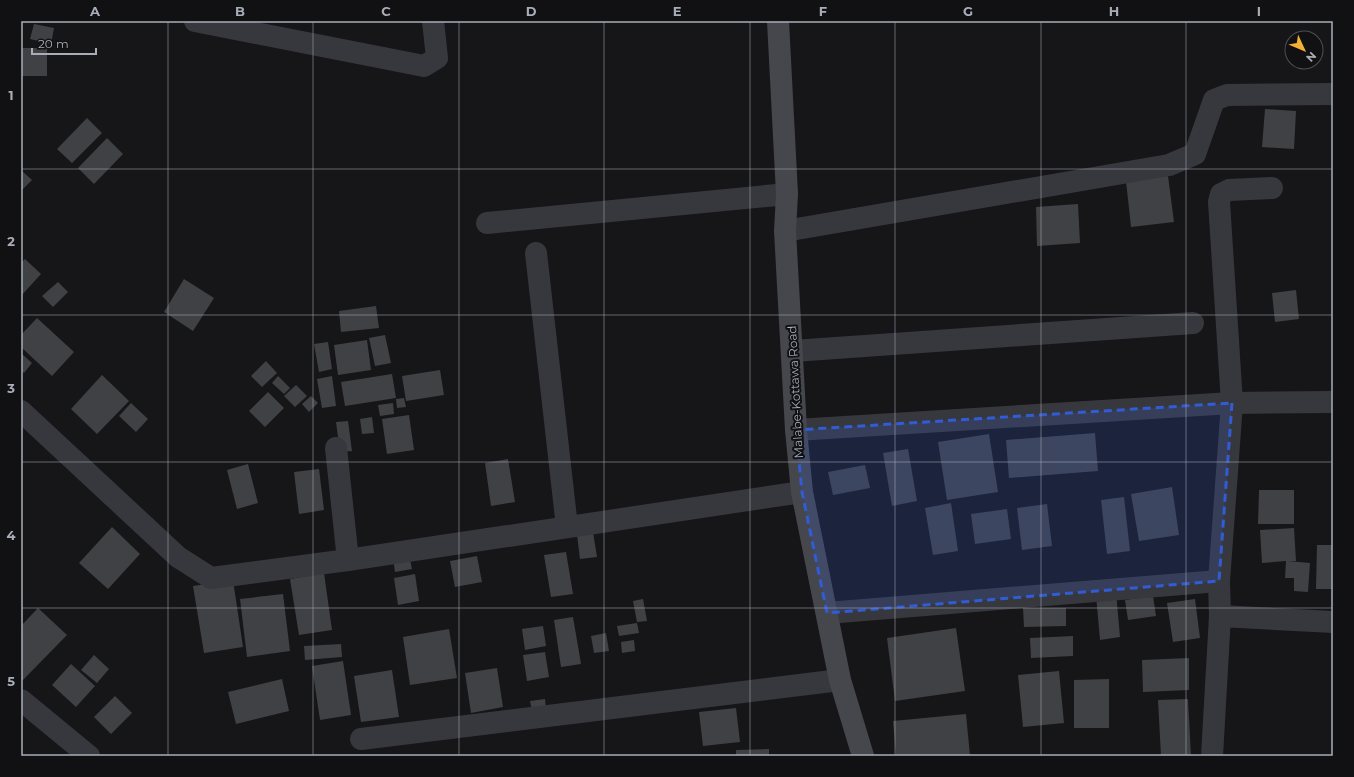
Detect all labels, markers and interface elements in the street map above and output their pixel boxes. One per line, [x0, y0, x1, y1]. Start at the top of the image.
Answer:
text: A [89, 3, 101, 19]
text: B [235, 3, 245, 19]
text: C [381, 3, 391, 19]
text: D [526, 3, 537, 19]
text: E [673, 3, 682, 19]
text: F [819, 3, 827, 19]
text: G [963, 3, 973, 19]
text: H [1109, 3, 1119, 19]
text: I [1257, 3, 1261, 19]
scale bar [32, 30, 96, 56]
north arrow [1284, 30, 1324, 70]
text: 20 m [38, 36, 69, 51]
text: N [1303, 49, 1319, 65]
text: 1 [8, 87, 14, 103]
text: 2 [7, 233, 15, 249]
street label: Malabe-Kottawa Road [784, 325, 806, 459]
text: 3 [6, 380, 15, 396]
text: 4 [7, 527, 16, 543]
text: 5 [7, 673, 15, 689]

